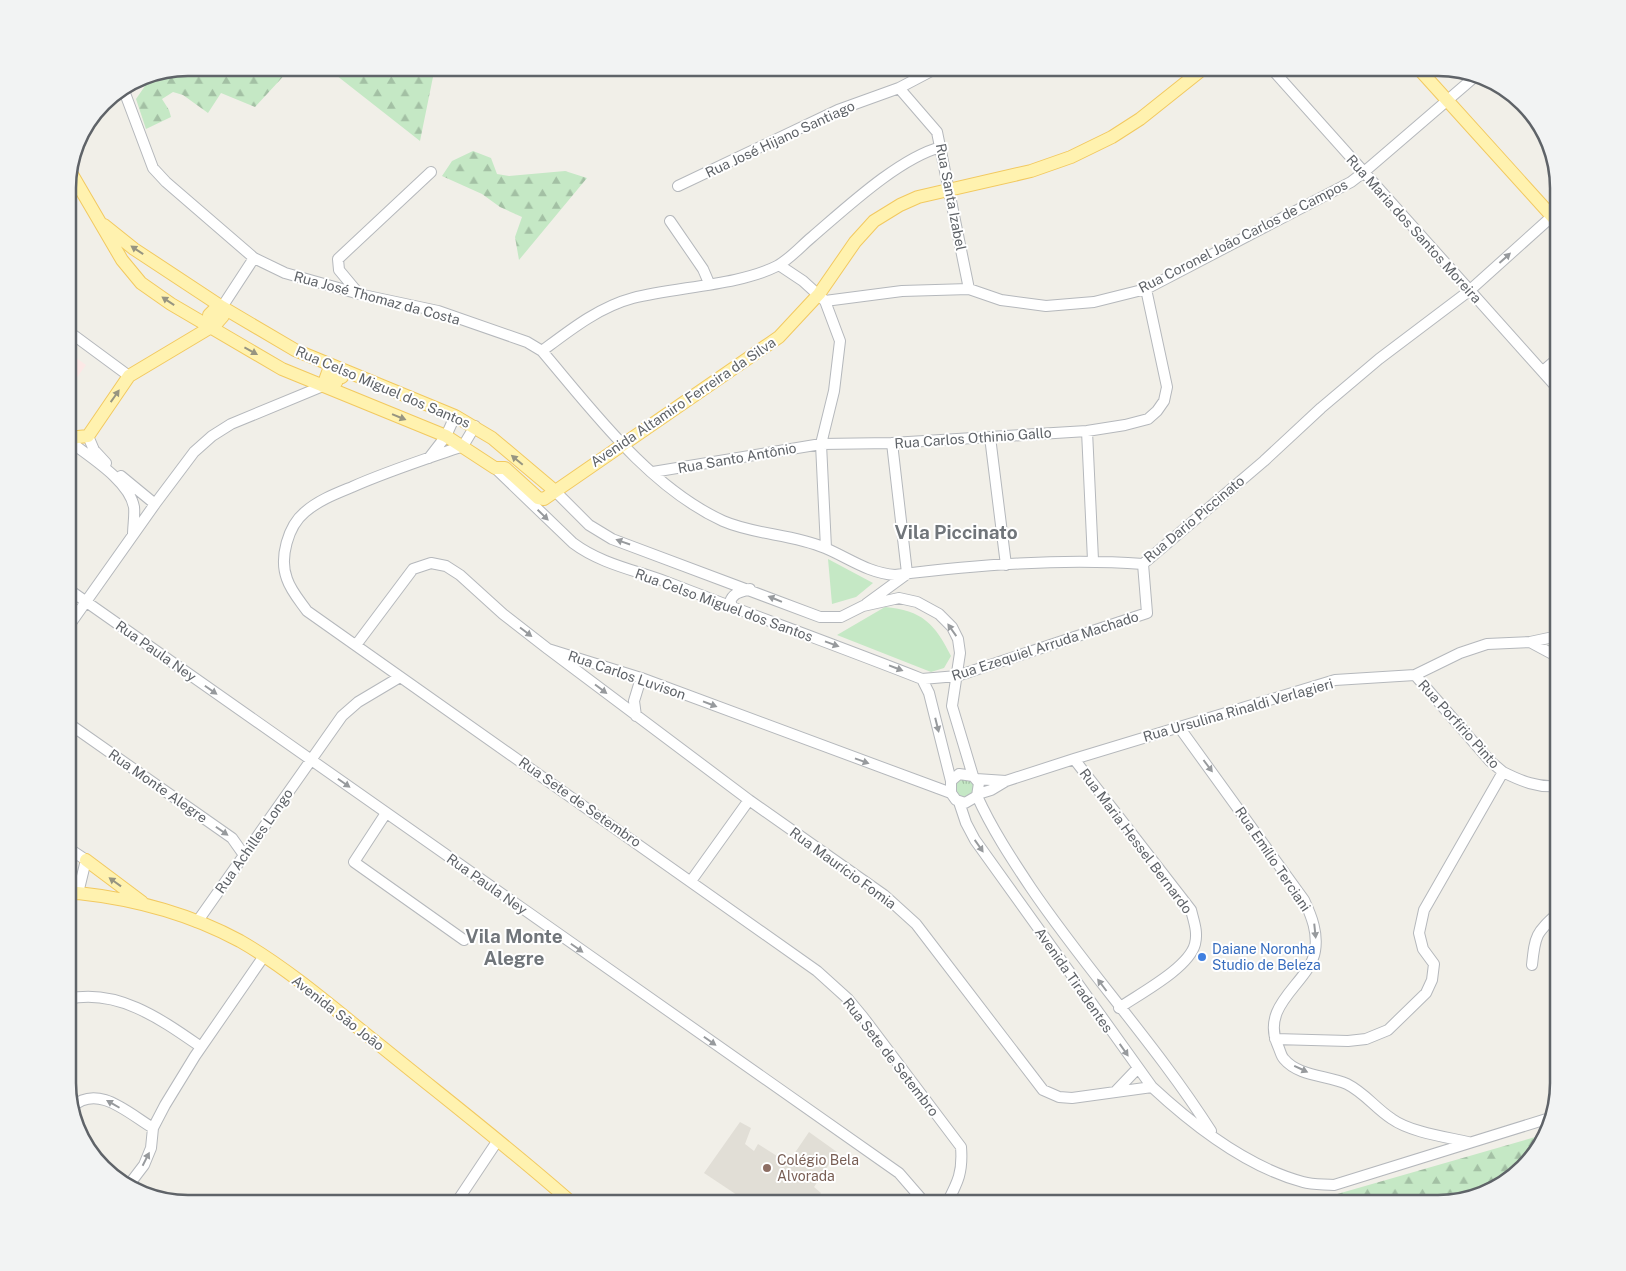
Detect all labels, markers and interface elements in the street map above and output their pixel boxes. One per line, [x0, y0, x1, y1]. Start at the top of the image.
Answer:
street label: Rua José Hijano Santiago [703, 97, 857, 181]
street label: Rua Santa Izabel [933, 142, 969, 252]
street label: Rua Maria dos Santos Moreira [1343, 152, 1485, 306]
street label: Rua Coronel João Carlos de Campos [1136, 176, 1350, 296]
one-way arrow [131, 246, 144, 255]
one-way arrow [1499, 252, 1511, 264]
street label: Rua José Thomaz da Costa [292, 268, 462, 328]
one-way arrow [161, 296, 174, 306]
street label: Avenida Altamiro Ferreira da Silva [587, 334, 779, 470]
street label: Rua Celso Miguel dos Santos [293, 343, 473, 431]
one-way arrow [245, 347, 258, 356]
one-way arrow [110, 389, 120, 402]
one-way arrow [392, 414, 407, 422]
street label: Rua Carlos Othinio Gallo [894, 425, 1052, 451]
street label: Rua Santo Antônio [676, 440, 798, 476]
one-way arrow [511, 454, 524, 465]
street label: Rua Dario Piccinato [1141, 472, 1247, 566]
one-way arrow [537, 508, 549, 520]
district label: Vila Piccinato [894, 521, 1018, 543]
one-way arrow [615, 538, 630, 546]
street label: Rua Celso Miguel dos Santos [633, 565, 815, 645]
one-way arrow [767, 595, 782, 603]
street label: Rua Ezequiel Arruda Machado [949, 608, 1141, 684]
street label: Rua Paula Ney [113, 617, 200, 685]
one-way arrow [947, 623, 957, 636]
one-way arrow [519, 626, 532, 637]
one-way arrow [824, 641, 839, 648]
street label: Rua Carlos Luvison [566, 647, 688, 703]
one-way arrow [889, 664, 904, 672]
street label: Rua Ursulina Rinaldi Verlagieri [1141, 675, 1335, 745]
street label: Rua Porfírio Pinto [1415, 676, 1503, 772]
one-way arrow [594, 683, 607, 694]
one-way arrow [205, 685, 218, 695]
one-way arrow [703, 700, 718, 708]
one-way arrow [933, 717, 941, 732]
street label: Rua Monte Alegre [106, 746, 210, 826]
street label: Rua Sete de Setembro [516, 754, 644, 850]
one-way arrow [855, 757, 870, 765]
one-way arrow [1203, 759, 1213, 773]
street label: Rua Maria Hessel Bernardo [1076, 765, 1196, 917]
one-way arrow [337, 778, 351, 788]
street label: Rua Achilles Longo [212, 786, 296, 896]
street label: Rua Emílio Terciani [1232, 804, 1314, 914]
street label: Rua Maurício Fomia [787, 824, 899, 912]
one-way arrow [215, 826, 229, 836]
one-way arrow [974, 839, 984, 853]
street label: Rua Paula Ney [444, 850, 531, 918]
one-way arrow [109, 876, 122, 887]
one-way arrow [1311, 923, 1319, 939]
district label: Vila Monte Alegre [465, 925, 563, 969]
street label: Avenida Tiradentes [1032, 925, 1116, 1035]
place label: Daiane Noronha Studio de Beleza [1212, 941, 1321, 973]
one-way arrow [570, 943, 584, 953]
marker: Daiane Noronha Studio de Beleza [1196, 951, 1208, 963]
street label: Avenida São João [289, 972, 387, 1054]
one-way arrow [1097, 978, 1107, 992]
street label: Rua Sete de Setembro [840, 995, 942, 1119]
one-way arrow [703, 1036, 717, 1046]
one-way arrow [1119, 1043, 1129, 1057]
one-way arrow [1294, 1066, 1308, 1074]
one-way arrow [107, 1100, 120, 1109]
one-way arrow [142, 1152, 150, 1166]
place label: Colégio Bela Alvorada [777, 1152, 859, 1184]
marker: Colégio Bela Alvorada [761, 1162, 773, 1174]

